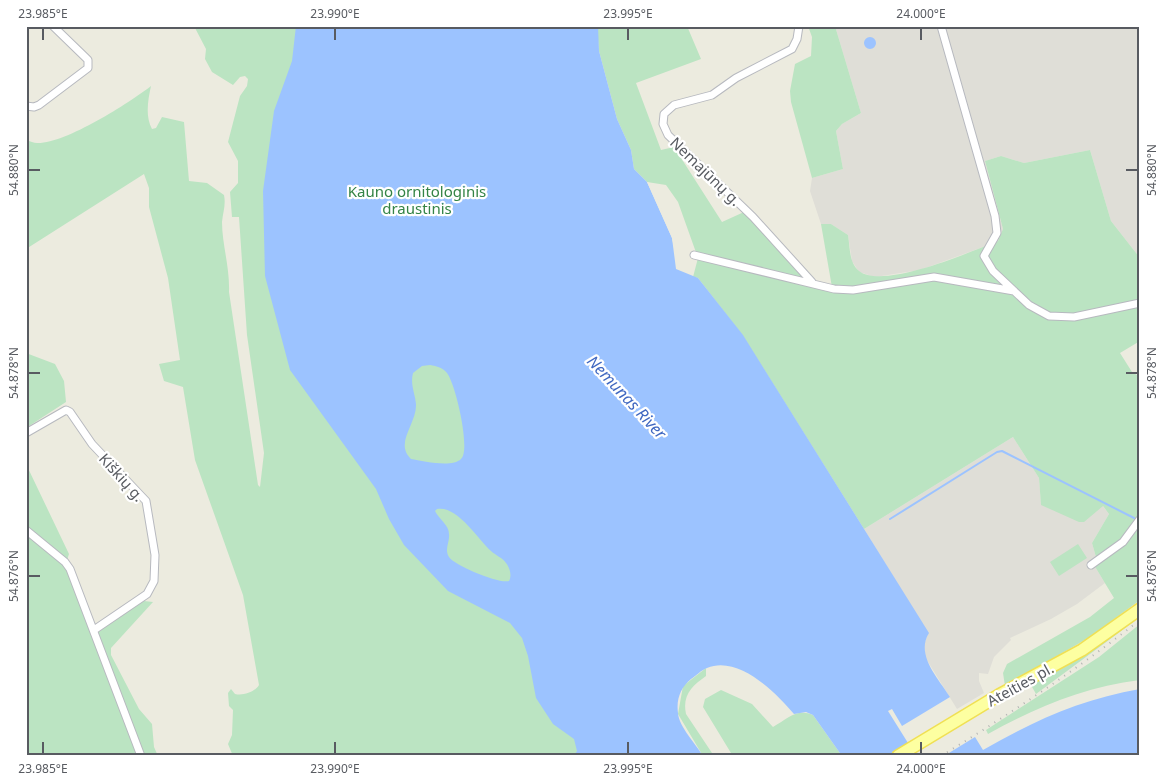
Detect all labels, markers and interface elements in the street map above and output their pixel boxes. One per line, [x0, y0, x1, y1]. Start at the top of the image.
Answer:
text: 23.985°E [18, 5, 68, 22]
text: 23.990°E [310, 5, 360, 22]
text: 23.995°E [603, 5, 653, 22]
text: 24.000°E [896, 5, 946, 22]
street label: Nemajūnų g. [666, 132, 746, 210]
text: 54.880°N [5, 144, 22, 196]
text: 54.880°N [1143, 144, 1160, 196]
park label: Kauno ornitologinis draustinis [348, 181, 486, 218]
text: 54.878°N [5, 347, 22, 399]
text: 54.878°N [1143, 347, 1160, 399]
water label: Nemunas River [582, 350, 672, 444]
street label: Kiškių g. [95, 449, 149, 505]
text: 54.876°N [5, 550, 22, 602]
text: 54.876°N [1143, 550, 1160, 602]
street label: Ateities pl. [983, 657, 1057, 711]
text: 23.985°E [18, 760, 68, 777]
text: 23.990°E [310, 760, 360, 777]
text: 23.995°E [603, 760, 653, 777]
text: 24.000°E [896, 760, 946, 777]

